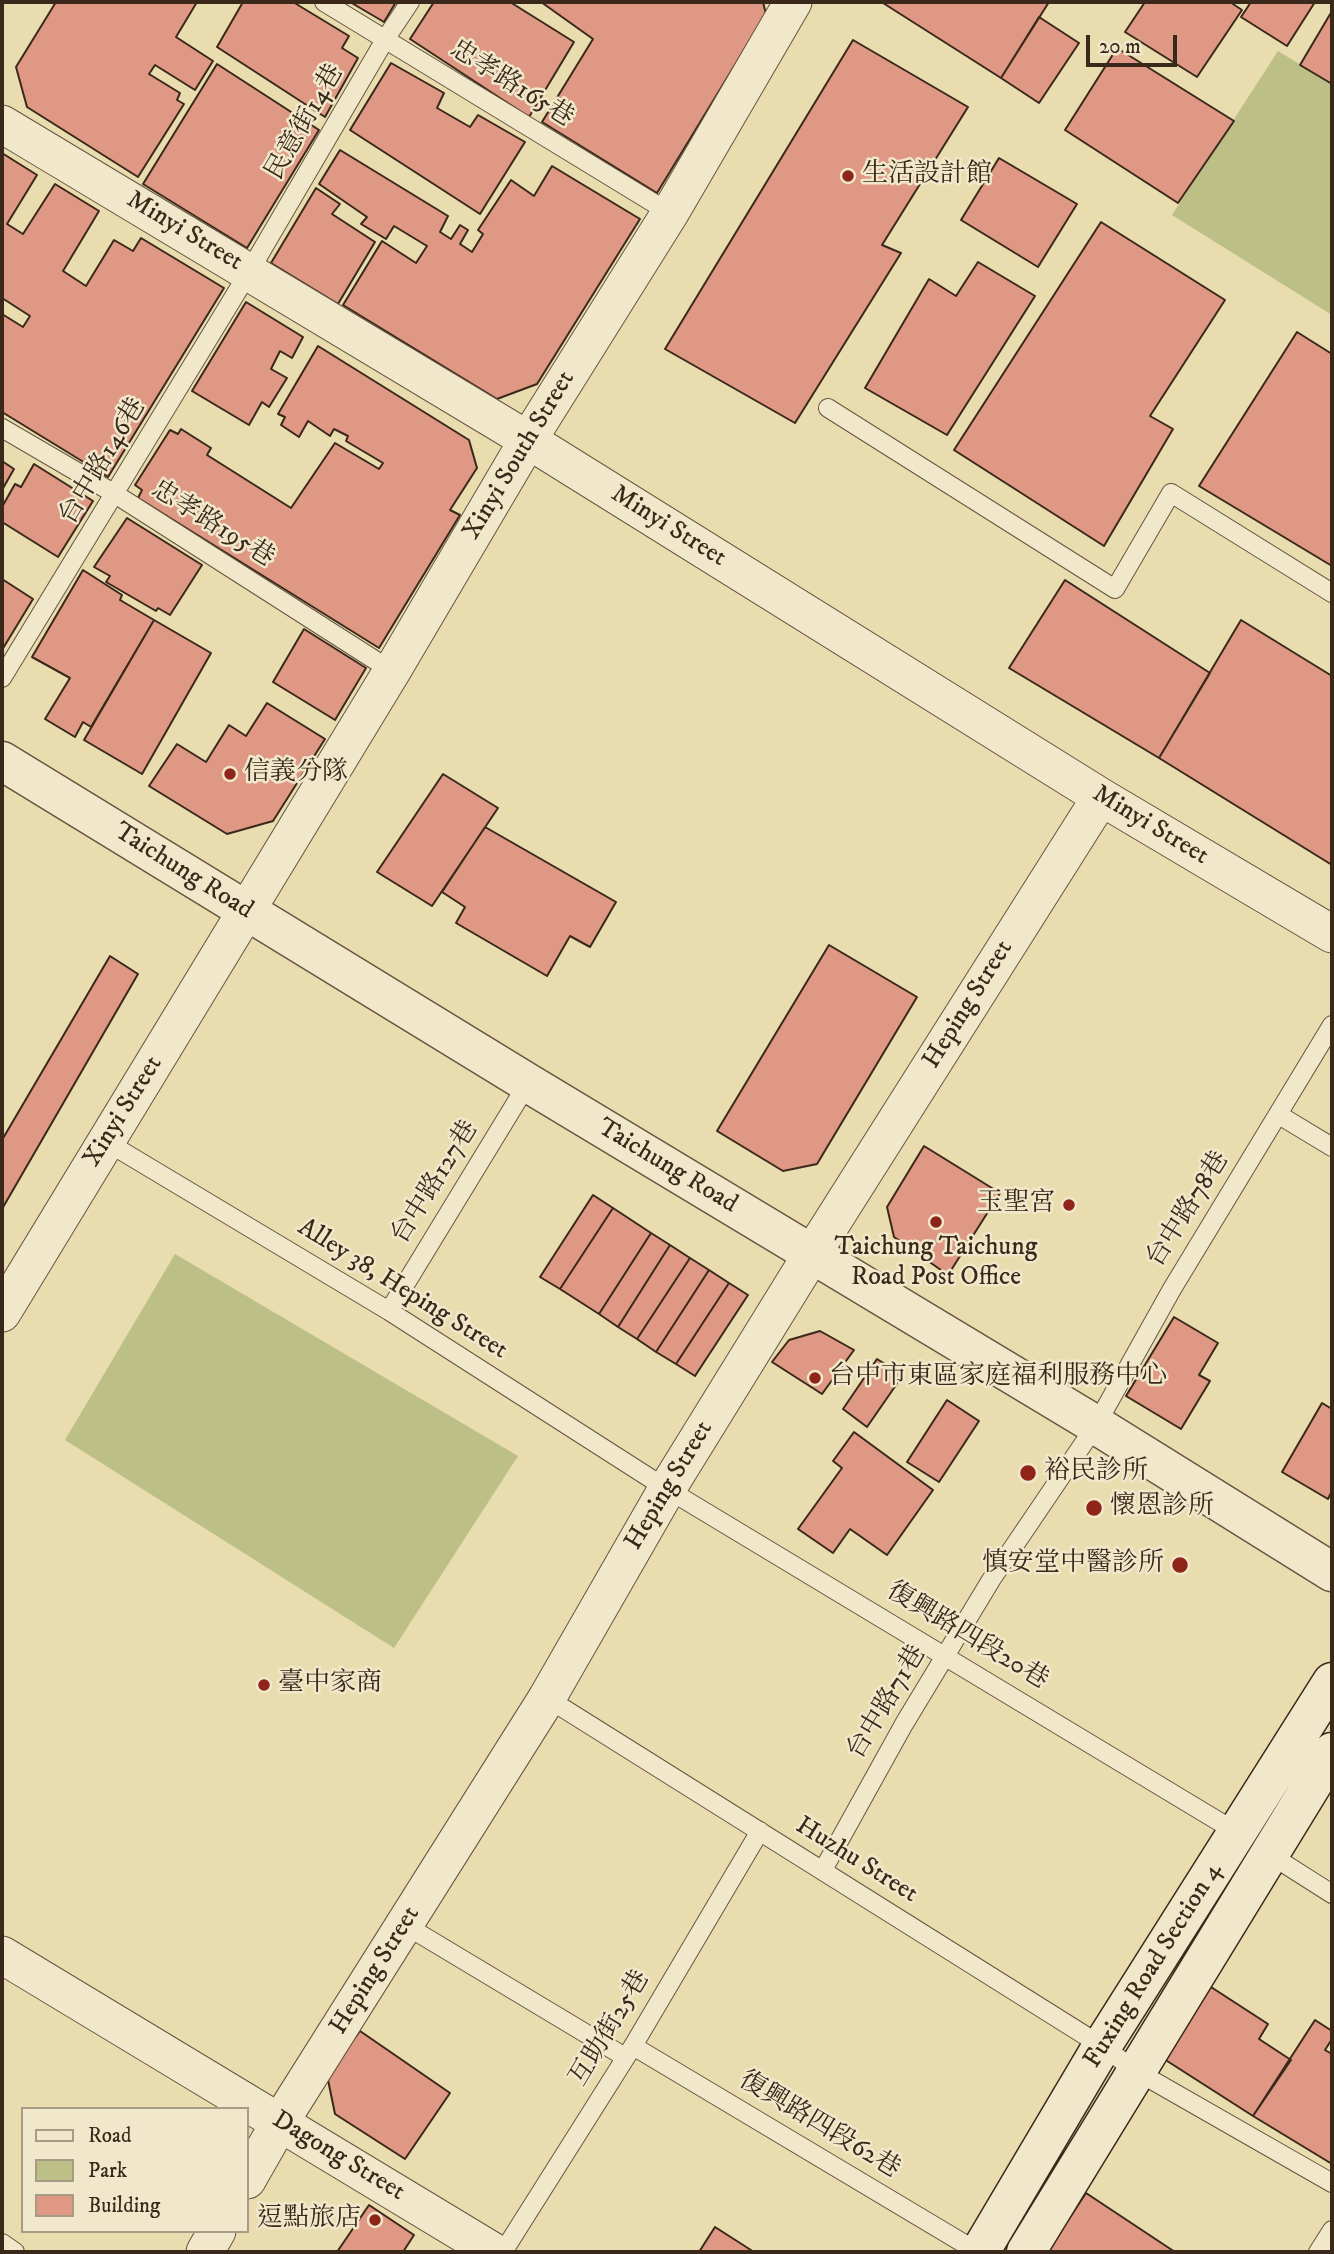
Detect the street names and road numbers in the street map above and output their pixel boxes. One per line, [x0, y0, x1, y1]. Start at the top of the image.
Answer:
street label: 忠孝路165巷 [443, 35, 579, 135]
street label: 民意街14巷 [260, 60, 352, 186]
street label: Minyi Street [120, 185, 248, 279]
street label: Xinyi South Street [457, 366, 583, 546]
street label: 台中路146巷 [54, 393, 154, 531]
street label: 忠孝路195巷 [145, 475, 279, 575]
street label: Minyi Street [605, 479, 731, 575]
street label: Minyi Street [1086, 779, 1214, 873]
street label: Taichung Road [108, 817, 258, 927]
street label: Heping Street [917, 935, 1021, 1075]
street label: Xinyi Street [78, 1051, 170, 1173]
street label: Taichung Road [591, 1113, 743, 1221]
street label: 台中路127巷 [386, 1116, 486, 1250]
street label: 台中路78巷 [1141, 1146, 1237, 1274]
street label: Alley 38, Heping Street [291, 1213, 513, 1367]
street label: Heping Street [619, 1416, 721, 1556]
street label: 復興路四段20巷 [881, 1577, 1053, 1697]
street label: 台中路71巷 [842, 1640, 934, 1766]
street label: Huzhu Street [789, 1811, 923, 1911]
street label: Fuxing Road Section 4 [1078, 1858, 1230, 2074]
street label: Heping Street [324, 1901, 428, 2041]
street label: 互助街25巷 [564, 1965, 658, 2093]
street label: 復興路四段62巷 [733, 2066, 905, 2186]
street label: Dagong Street [266, 2105, 410, 2209]

